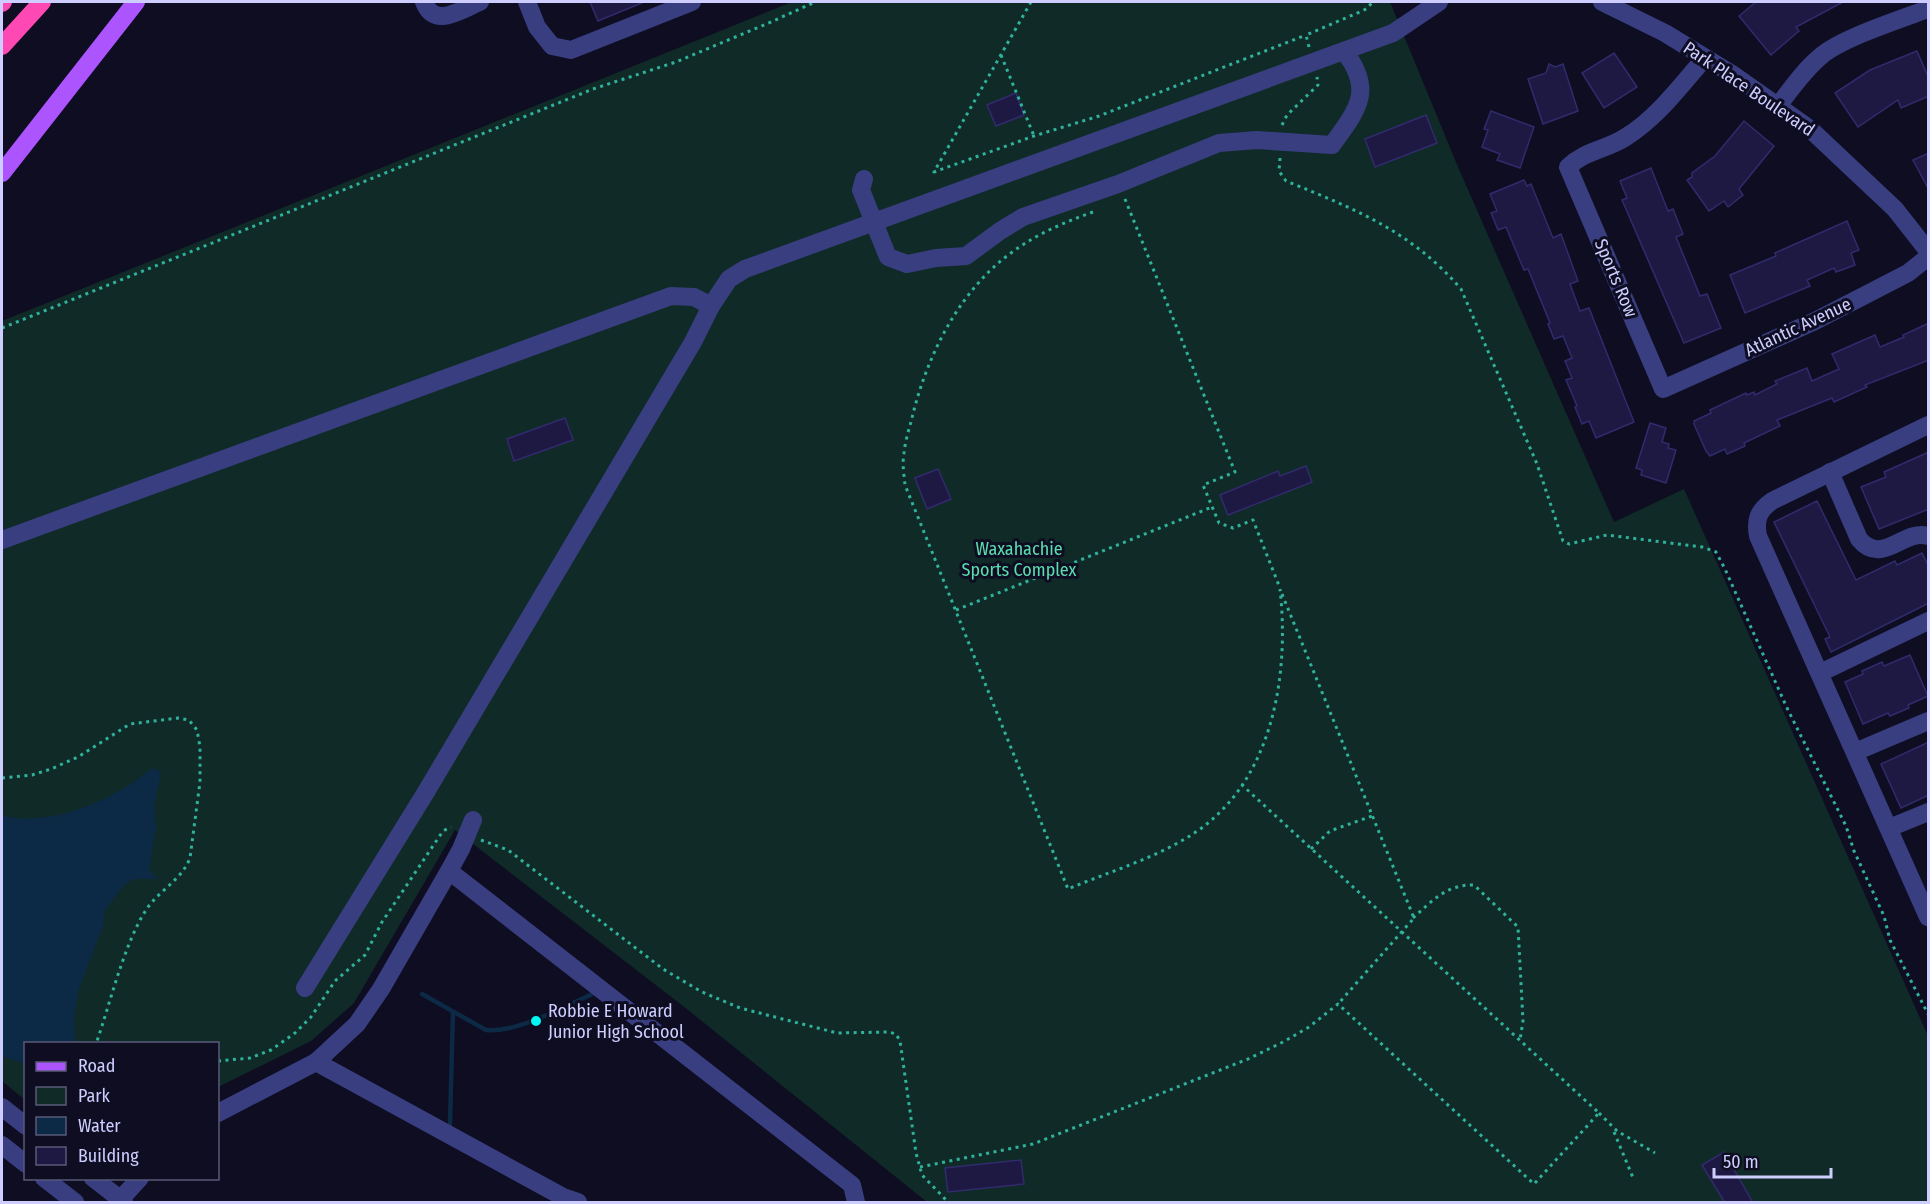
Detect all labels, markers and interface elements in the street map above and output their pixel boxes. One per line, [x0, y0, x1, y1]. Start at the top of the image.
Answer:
street label: Park Place Boulevard [1679, 37, 1819, 141]
street label: Sports Row [1590, 236, 1642, 321]
street label: Atlantic Avenue [1741, 293, 1855, 361]
park label: Waxahachie Sports Complex [961, 538, 1077, 581]
place label: Robbie E Howard Junior High School [548, 1000, 684, 1043]
marker: Robbie E Howard Junior High School [529, 1014, 543, 1028]
legend [24, 1042, 219, 1180]
text: Road [78, 1055, 115, 1077]
text: Park [78, 1085, 111, 1107]
text: Water [78, 1115, 121, 1137]
scale bar [1714, 1141, 1831, 1179]
text: Building [78, 1145, 139, 1167]
text: 50 m [1723, 1151, 1759, 1173]

